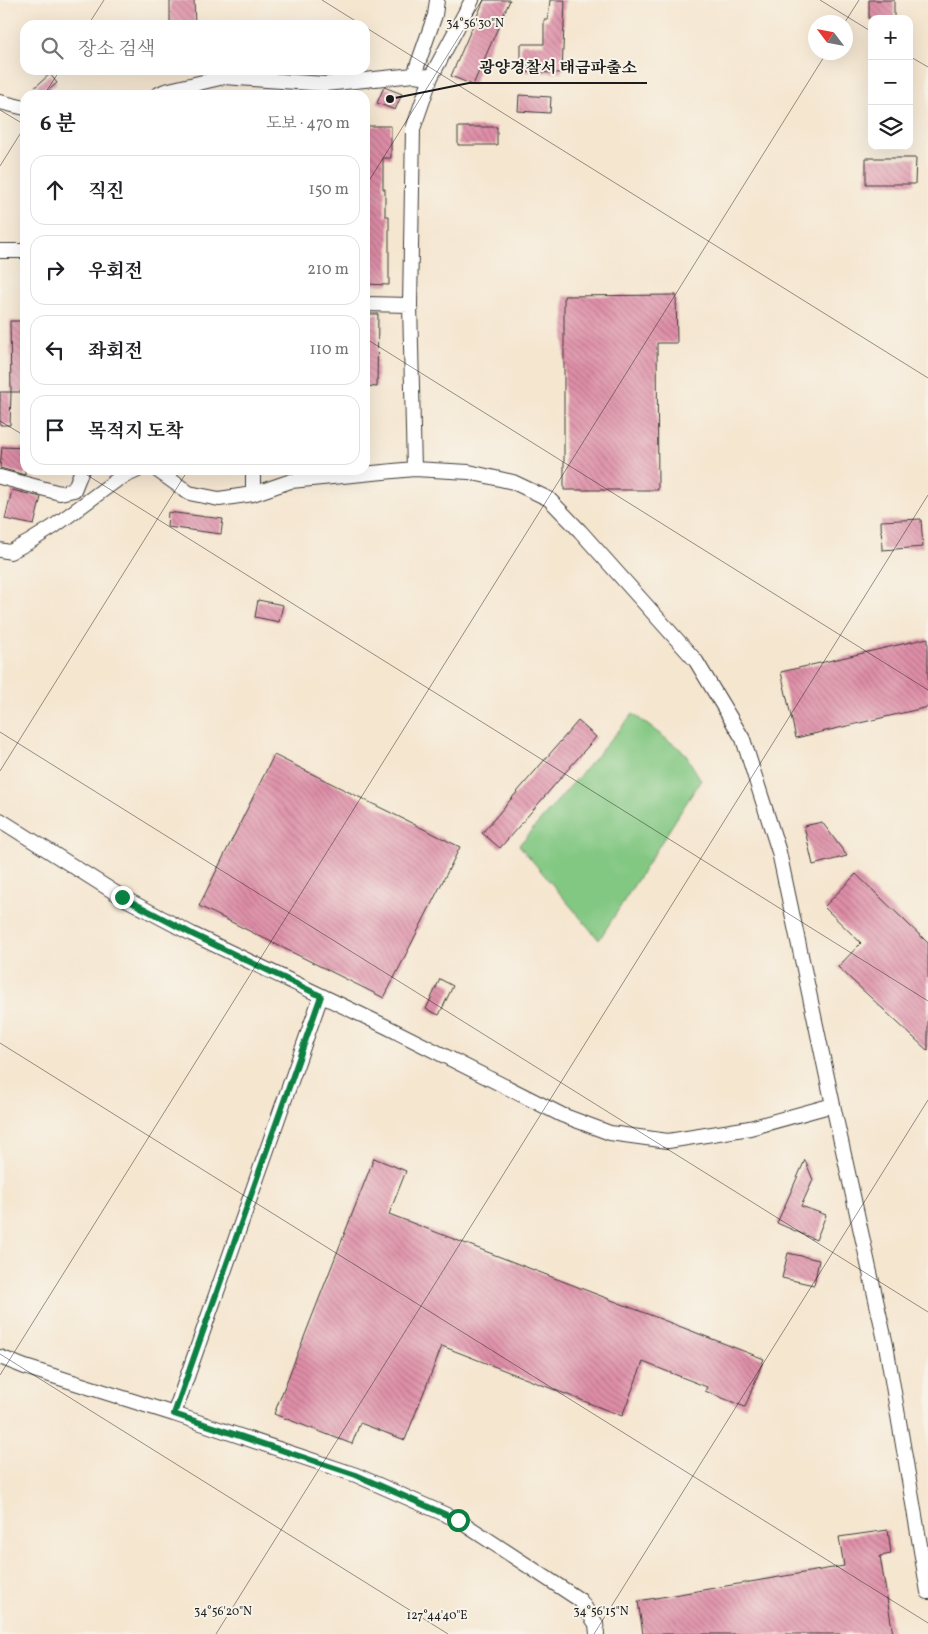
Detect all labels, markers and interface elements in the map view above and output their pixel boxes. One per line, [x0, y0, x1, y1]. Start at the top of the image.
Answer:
north arrow [808, 15, 853, 60]
map controls [868, 15, 913, 150]
button: + [868, 15, 913, 60]
text: 34°56'30"N [446, 16, 504, 32]
search box [20, 20, 370, 75]
icon: search [38, 34, 66, 62]
text: 장소 검색 [78, 37, 155, 63]
callout: 광양경찰서 태금파출소 [469, 52, 647, 83]
text: 광양경찰서 태금파출소 [479, 58, 637, 80]
button: − [868, 60, 913, 105]
button: layers [868, 105, 913, 150]
text: 6 분 [40, 110, 76, 139]
text: 도보 · 470 m [266, 113, 350, 135]
icon: ahead [41, 176, 69, 204]
text: 직진 [88, 179, 125, 205]
text: 150 m [308, 179, 349, 201]
icon: right [41, 256, 69, 284]
text: 우회전 [88, 259, 143, 285]
text: 210 m [307, 259, 349, 281]
icon: left [41, 336, 69, 364]
text: 좌회전 [88, 339, 143, 365]
text: 110 m [310, 339, 349, 361]
icon: arrive [41, 416, 69, 444]
text: 목적지 도착 [88, 419, 184, 445]
route end [111, 886, 134, 909]
route start [447, 1509, 470, 1532]
text: 34°56'20"N [194, 1604, 252, 1620]
text: 34°56'15"N [573, 1604, 629, 1620]
text: 127°44'40"E [407, 1608, 467, 1624]

